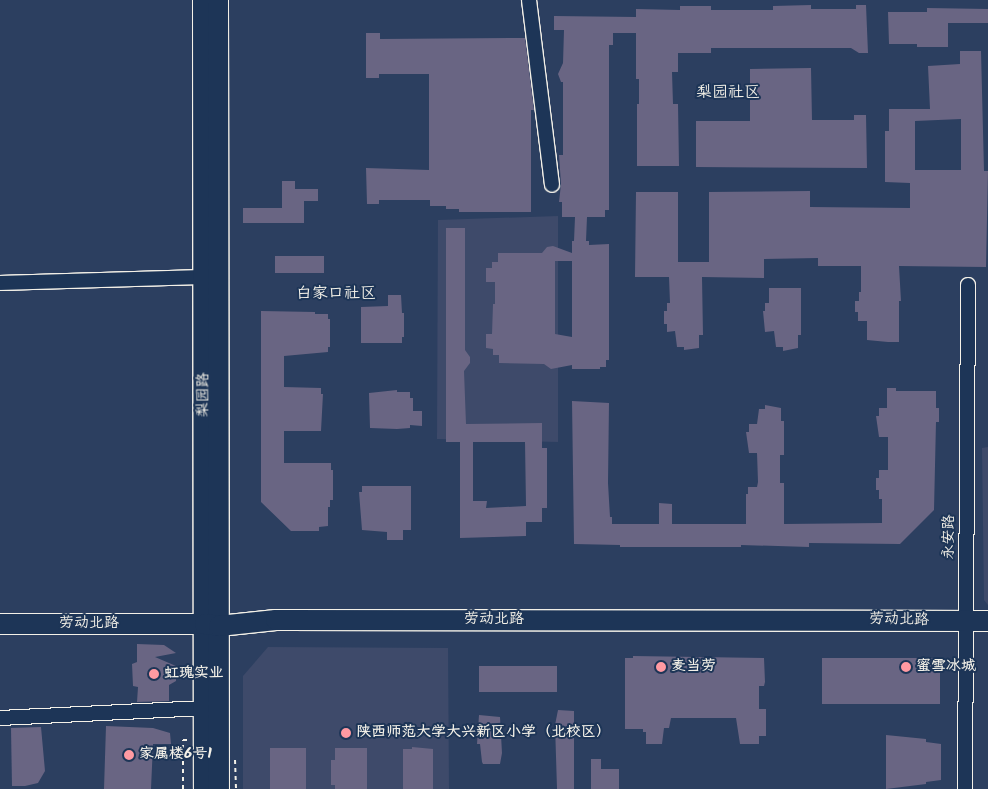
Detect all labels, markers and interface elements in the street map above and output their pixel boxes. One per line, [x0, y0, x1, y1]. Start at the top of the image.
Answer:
district label: 梨园社区 [696, 83, 760, 103]
district label: 白家口社区 [296, 284, 376, 304]
street label: 梨园路 [195, 373, 213, 417]
street label: 永安路 [941, 515, 959, 559]
street label: 劳动北路 [869, 610, 929, 630]
street label: 劳动北路 [464, 611, 524, 629]
street label: 劳动北路 [59, 615, 119, 633]
place label: 麦当劳 [671, 658, 716, 676]
place label: 蜜雪冰城 [916, 658, 976, 676]
marker: 麦当劳 [655, 661, 667, 673]
marker: 蜜雪冰城 [900, 661, 912, 673]
place label: 虹瑰实业 [164, 665, 224, 683]
marker: 虹瑰实业 [148, 668, 160, 680]
place label: 陕西师范大学大兴新区小学（北校区） [356, 724, 611, 742]
marker: 陕西师范大学大兴新区小学（北校区） [340, 727, 352, 739]
place label: 家属楼6号1 [139, 746, 212, 764]
marker: 家属楼6号1 [123, 749, 135, 761]

